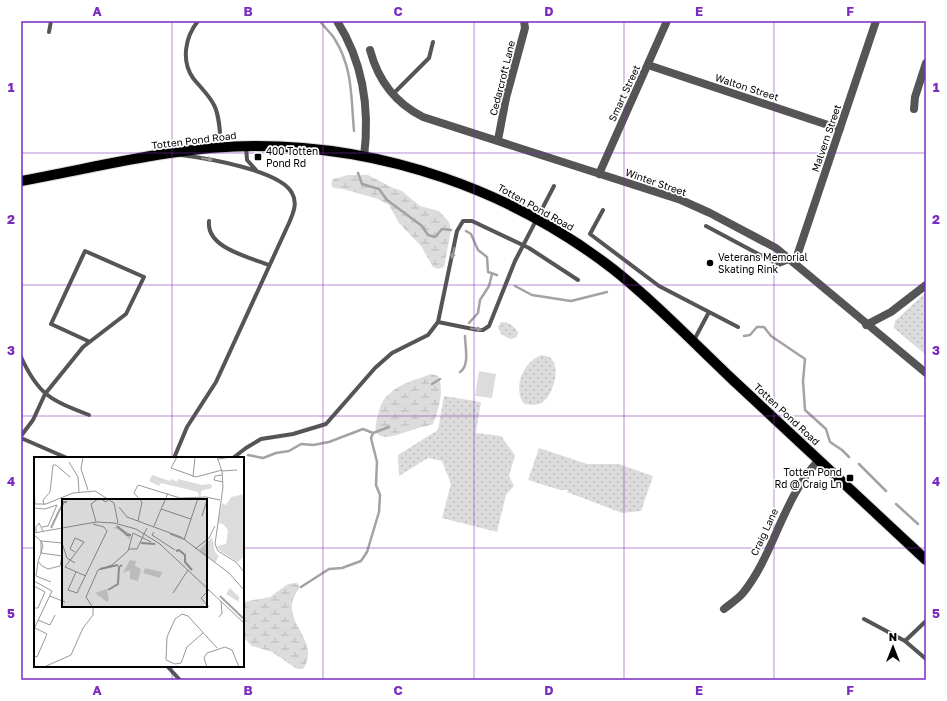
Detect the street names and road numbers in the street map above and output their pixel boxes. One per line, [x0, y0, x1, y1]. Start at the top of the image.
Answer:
street label: Cedarcroft Lane [487, 39, 517, 117]
street label: Smart Street [606, 63, 642, 123]
street label: Walton Street [714, 71, 780, 103]
street label: Malvern Street [809, 103, 843, 173]
street label: Totten Pond Road [151, 129, 237, 151]
street label: Winter Street [624, 166, 688, 198]
street label: Totten Pond Road [496, 181, 576, 233]
street label: Totten Pond Road [752, 380, 822, 448]
street label: Craig Lane [748, 506, 780, 558]

